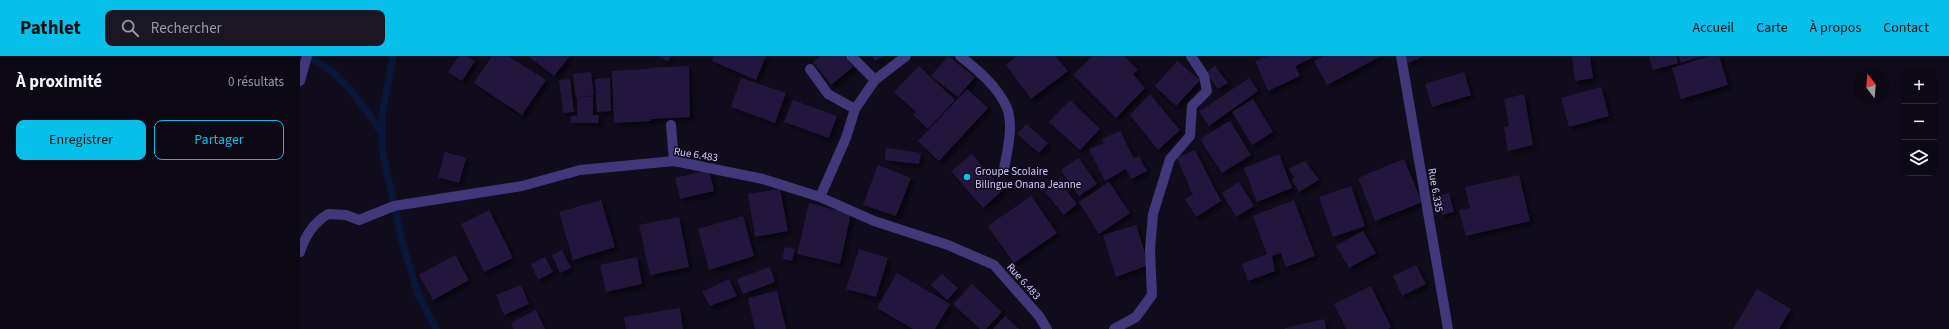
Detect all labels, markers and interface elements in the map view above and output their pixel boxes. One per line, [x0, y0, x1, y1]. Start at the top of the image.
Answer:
search box [105, 10, 385, 46]
text: Pathlet [20, 15, 81, 42]
icon: search [119, 17, 141, 39]
text: Rechercher [151, 18, 222, 39]
text: Accueil [1693, 18, 1734, 38]
text: Carte [1756, 18, 1788, 38]
text: À propos [1810, 18, 1861, 38]
text: Contact [1883, 18, 1929, 38]
north arrow [1853, 68, 1889, 104]
map controls [1901, 68, 1937, 176]
button: + [1901, 68, 1937, 104]
text: À proximité [16, 70, 102, 94]
text: 0 résultats [228, 73, 284, 91]
button: − [1901, 104, 1937, 140]
button: Enregistrer [16, 120, 146, 160]
button: Partager [154, 120, 284, 160]
button: layers [1901, 140, 1937, 176]
street label: Rue 6.483 [673, 144, 719, 165]
place label: Groupe Scolaire Bilingue Onana Jeanne [975, 164, 1082, 192]
street label: Rue 6.335 [1424, 167, 1447, 213]
marker: Groupe Scolaire Bilingue Onana Jeanne [962, 172, 972, 182]
street label: Rue 6.483 [1003, 260, 1044, 303]

